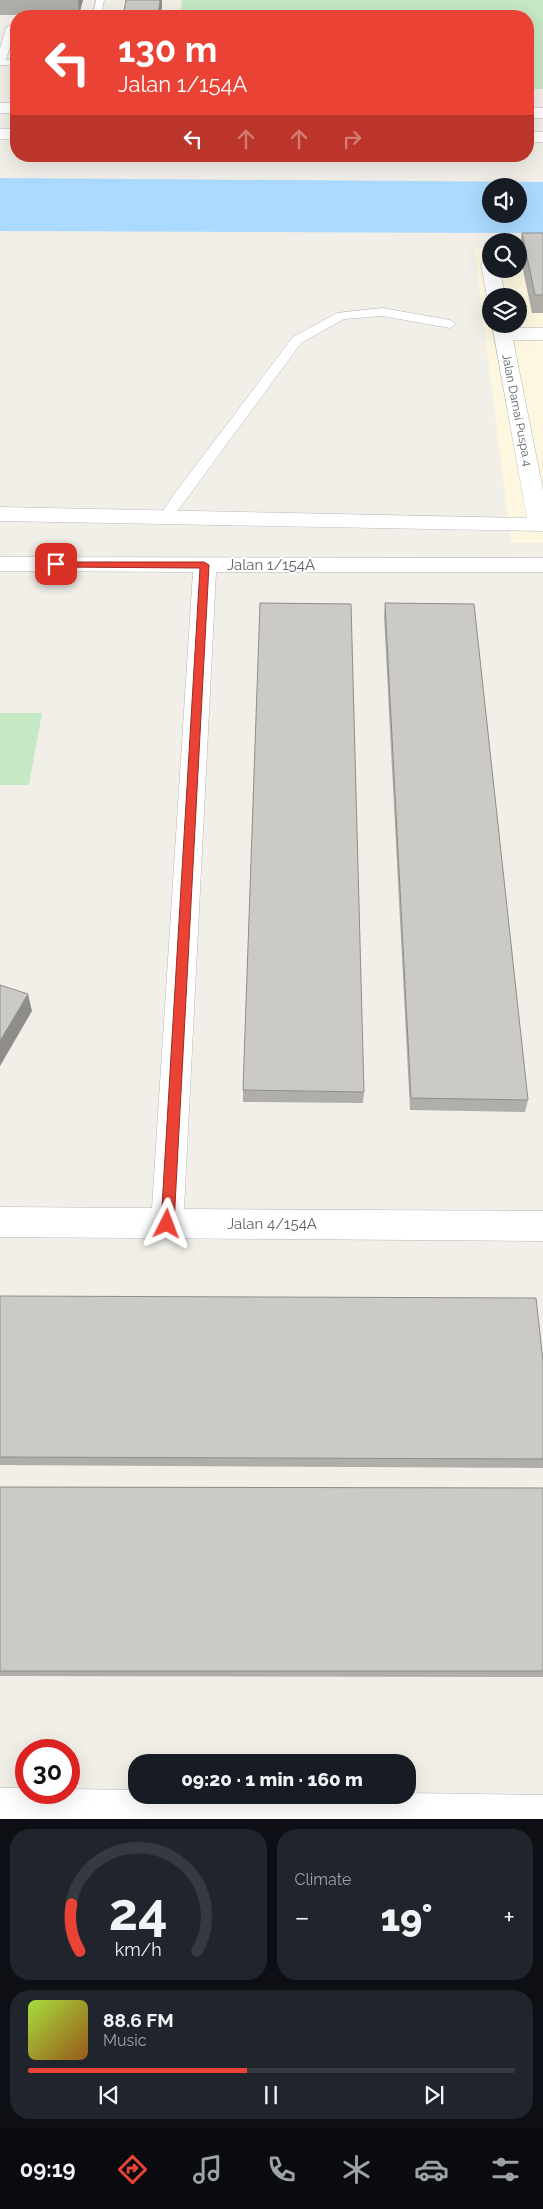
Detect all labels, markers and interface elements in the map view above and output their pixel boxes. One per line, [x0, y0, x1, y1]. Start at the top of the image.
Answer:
text: 130 m [118, 29, 217, 70]
icon: left [35, 30, 100, 95]
text: Jalan 1/154A [118, 71, 247, 97]
icon: left [179, 125, 207, 153]
icon: ahead [232, 125, 260, 153]
icon: ahead [285, 125, 313, 153]
icon: right [338, 125, 366, 153]
map controls [482, 178, 527, 333]
button: sound [482, 178, 527, 223]
button: search [482, 233, 527, 278]
button: layers [482, 288, 527, 333]
street label: Jalan Damai Puspa 4 [499, 353, 535, 468]
pin [35, 543, 77, 585]
icon: arrive [42, 550, 70, 578]
street label: Jalan 1/154A [227, 556, 315, 574]
position arrow [140, 1197, 192, 1249]
street label: Jalan 4/154A [227, 1215, 317, 1233]
speed limit sign: 30 [15, 1739, 80, 1804]
text: 09:20 · 1 min · 160 m [181, 1768, 363, 1790]
text: Climate [295, 1870, 351, 1889]
text: 24 [109, 1881, 168, 1942]
text: 19° [380, 1895, 433, 1940]
text: − [295, 1901, 310, 1934]
text: + [503, 1901, 515, 1934]
text: km/h [115, 1939, 162, 1960]
text: 88.6 FM [103, 2009, 174, 2031]
text: Music [103, 2031, 147, 2050]
icon: previous [95, 2081, 123, 2109]
icon: pause [257, 2081, 285, 2109]
icon: next [420, 2081, 448, 2109]
icon: directions [115, 2152, 150, 2187]
icon: music [190, 2152, 225, 2187]
icon: phone [264, 2152, 299, 2187]
icon: climate [339, 2152, 374, 2187]
icon: car [414, 2152, 449, 2187]
icon: filters [488, 2152, 523, 2187]
text: 09:19 [20, 2156, 76, 2182]

